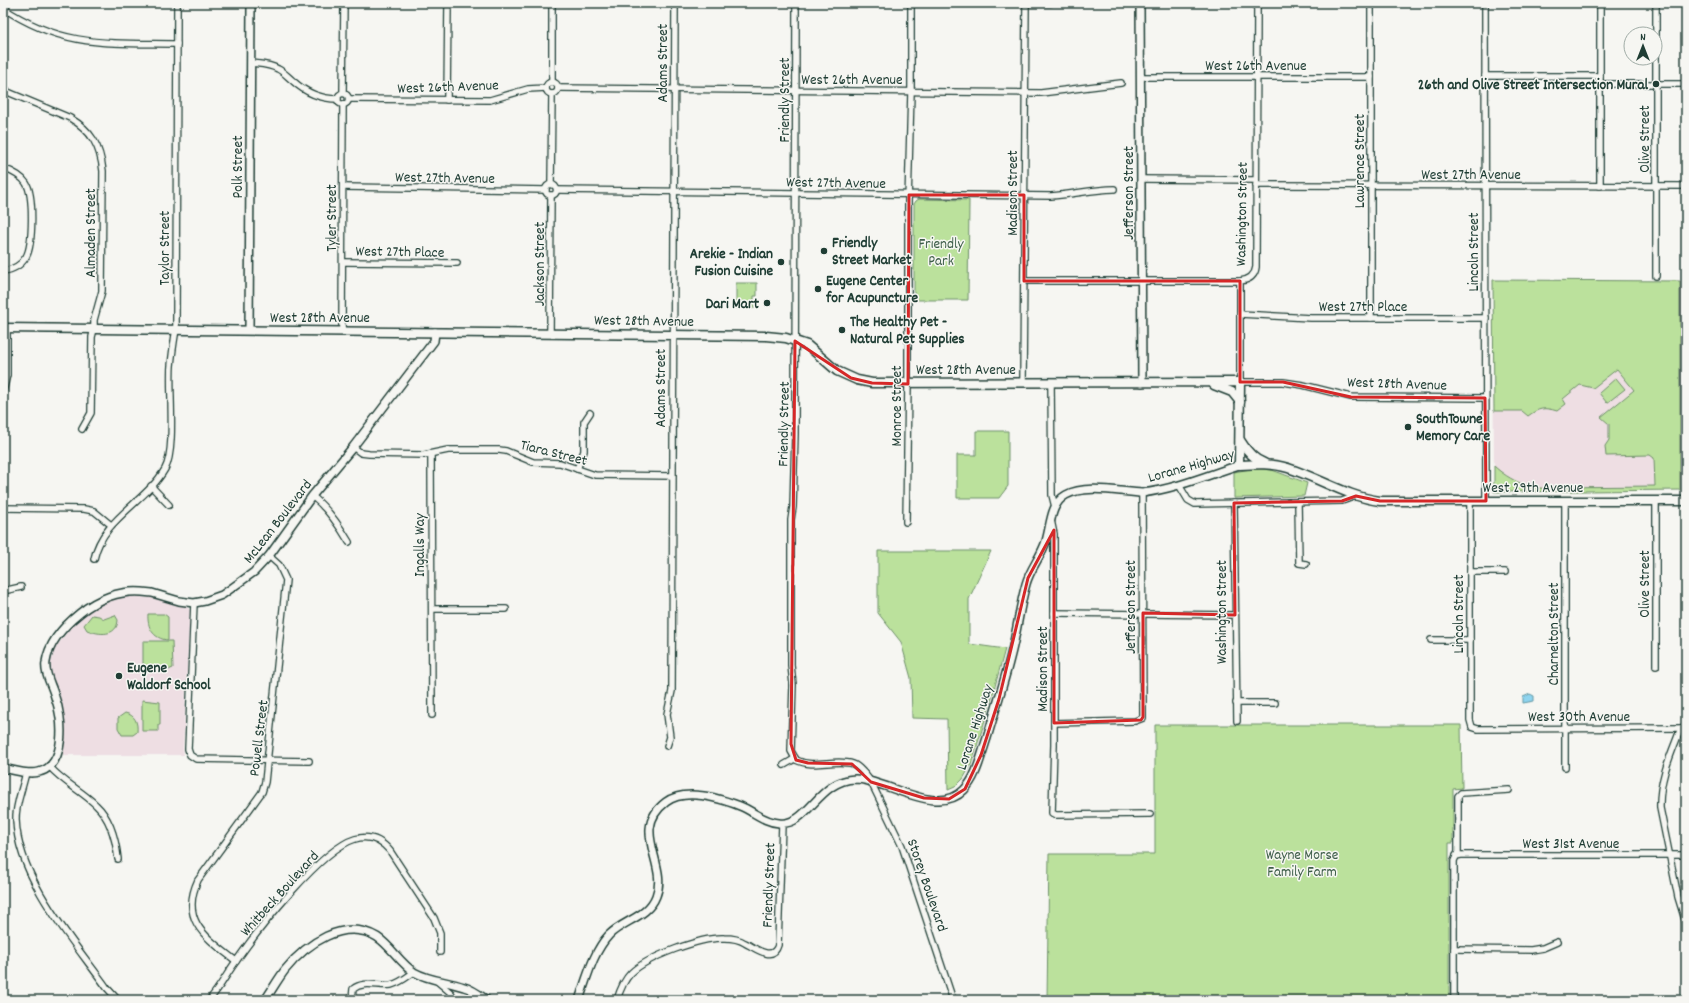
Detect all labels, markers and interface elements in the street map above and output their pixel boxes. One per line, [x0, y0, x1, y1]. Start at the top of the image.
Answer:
street label: Adams Street [653, 23, 675, 102]
north arrow [1623, 26, 1663, 66]
text: N [1640, 30, 1646, 46]
street label: West 26th Avenue [1205, 56, 1307, 78]
street label: Friendly Street [775, 57, 797, 143]
street label: West 26th Avenue [801, 70, 903, 92]
street label: West 26th Avenue [397, 75, 499, 101]
place label: 26th and Olive Street Intersection Mural [1418, 75, 1648, 97]
marker: 26th and Olive Street Intersection Mural [1651, 79, 1661, 89]
street label: Olive Street [1635, 105, 1657, 173]
street label: Lawrence Street [1350, 113, 1372, 208]
street label: Polk Street [228, 135, 250, 199]
street label: Jefferson Street [1119, 145, 1141, 240]
street label: Madison Street [1003, 150, 1025, 236]
street label: Washington Street [1231, 161, 1255, 266]
street label: West 27th Avenue [1421, 165, 1521, 187]
street label: West 27th Avenue [395, 167, 495, 191]
street label: West 27th Avenue [786, 172, 886, 196]
street label: Tyler Street [322, 184, 344, 252]
street label: Almaden Street [81, 188, 103, 278]
street label: Taylor Street [155, 210, 177, 285]
street label: Lincoln Street [1464, 212, 1486, 291]
street label: Jackson Street [530, 221, 552, 306]
place label: Friendly Street Market [832, 233, 912, 272]
park label: Friendly Park [918, 234, 965, 273]
street label: West 27th Place [355, 241, 445, 265]
place label: Arekie - Indian Fusion Cuisine [690, 244, 773, 283]
marker: Friendly Street Market [819, 246, 829, 256]
marker: Arekie - Indian Fusion Cuisine [776, 257, 786, 267]
place label: Eugene Center for Acupuncture [825, 271, 919, 310]
marker: Eugene Center for Acupuncture [813, 284, 823, 294]
place label: Dari Mart [706, 294, 759, 316]
street label: West 27th Place [1319, 297, 1408, 319]
marker: Dari Mart [762, 298, 772, 308]
street label: West 28th Avenue [270, 308, 370, 330]
street label: West 28th Avenue [594, 310, 695, 334]
place label: The Healthy Pet - Natural Pet Supplies [850, 312, 965, 351]
marker: The Healthy Pet - Natural Pet Supplies [837, 325, 847, 335]
street label: Adams Street [651, 348, 673, 427]
street label: West 28th Avenue [916, 360, 1016, 382]
street label: Monroe Street [887, 365, 909, 447]
street label: West 28th Avenue [1347, 372, 1448, 398]
street label: Friendly Street [773, 381, 797, 467]
place label: SouthTowne Memory Care [1416, 409, 1490, 448]
marker: SouthTowne Memory Care [1403, 422, 1413, 432]
street label: Tiara Street [518, 435, 590, 473]
street label: Lorane Highway [1146, 444, 1238, 490]
street label: McLean Boulevard [239, 476, 318, 569]
street label: West 29th Avenue [1483, 478, 1584, 500]
street label: Ingalls Way [410, 512, 432, 577]
street label: Olive Street [1635, 550, 1657, 618]
street label: Jefferson Street [1121, 559, 1143, 654]
street label: Washington Street [1212, 559, 1234, 664]
street label: Lincoln Street [1449, 574, 1471, 653]
street label: Charnelton Street [1544, 582, 1566, 686]
street label: Madison Street [1033, 626, 1055, 712]
place label: Eugene Waldorf School [127, 658, 211, 697]
marker: Eugene Waldorf School [114, 671, 124, 681]
street label: Lorane Highway [952, 681, 1000, 773]
street label: Powell Street [244, 698, 276, 778]
street label: West 30th Avenue [1528, 707, 1631, 729]
street label: West 31st Avenue [1523, 834, 1620, 856]
street label: Storey Boulevard [900, 836, 952, 935]
street label: Friendly Street [758, 842, 782, 928]
park label: Wayne Morse Family Farm [1266, 845, 1339, 884]
street label: Whitbeck Boulevard [236, 847, 325, 942]

